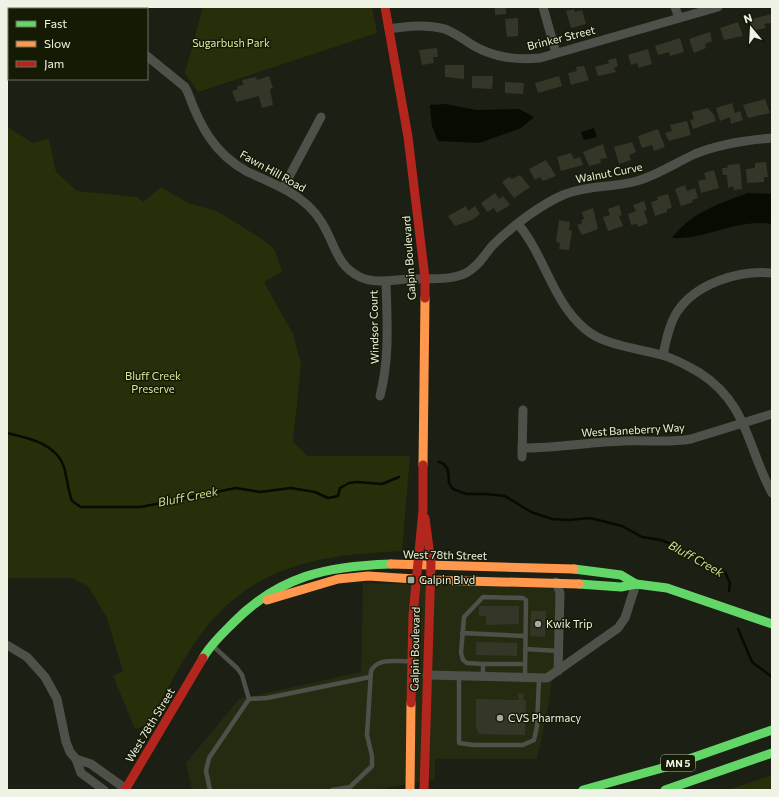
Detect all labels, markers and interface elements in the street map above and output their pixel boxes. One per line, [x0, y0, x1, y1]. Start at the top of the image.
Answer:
legend [8, 8, 148, 80]
north arrow [731, 8, 771, 48]
text: N [742, 11, 754, 25]
text: Fast [44, 16, 67, 30]
street label: Brinker Street [525, 23, 597, 52]
text: Slow [44, 36, 71, 50]
park label: Sugarbush Park [192, 36, 270, 49]
text: Jam [44, 56, 64, 71]
street label: Fawn Hill Road [238, 147, 308, 194]
street label: Walnut Curve [574, 160, 644, 185]
street label: Galpin Boulevard [399, 215, 418, 301]
street label: Windsor Court [366, 289, 381, 364]
park label: Bluff Creek Preserve [125, 369, 181, 395]
street label: West Baneberry Way [581, 420, 685, 439]
water label: Bluff Creek [157, 483, 220, 509]
water label: Bluff Creek [666, 537, 727, 579]
street label: West 78th Street [403, 547, 488, 562]
place label: Galpin Blvd [419, 573, 475, 586]
marker: Galpin Blvd [406, 575, 416, 585]
street label: Galpin Boulevard [407, 607, 422, 691]
place label: Kwik Trip [546, 617, 593, 630]
marker: Kwik Trip [533, 619, 543, 629]
street label: West 78th Street [122, 685, 177, 764]
place label: CVS Pharmacy [508, 711, 582, 724]
marker: CVS Pharmacy [495, 713, 505, 723]
road number: MN 5 [661, 755, 695, 771]

